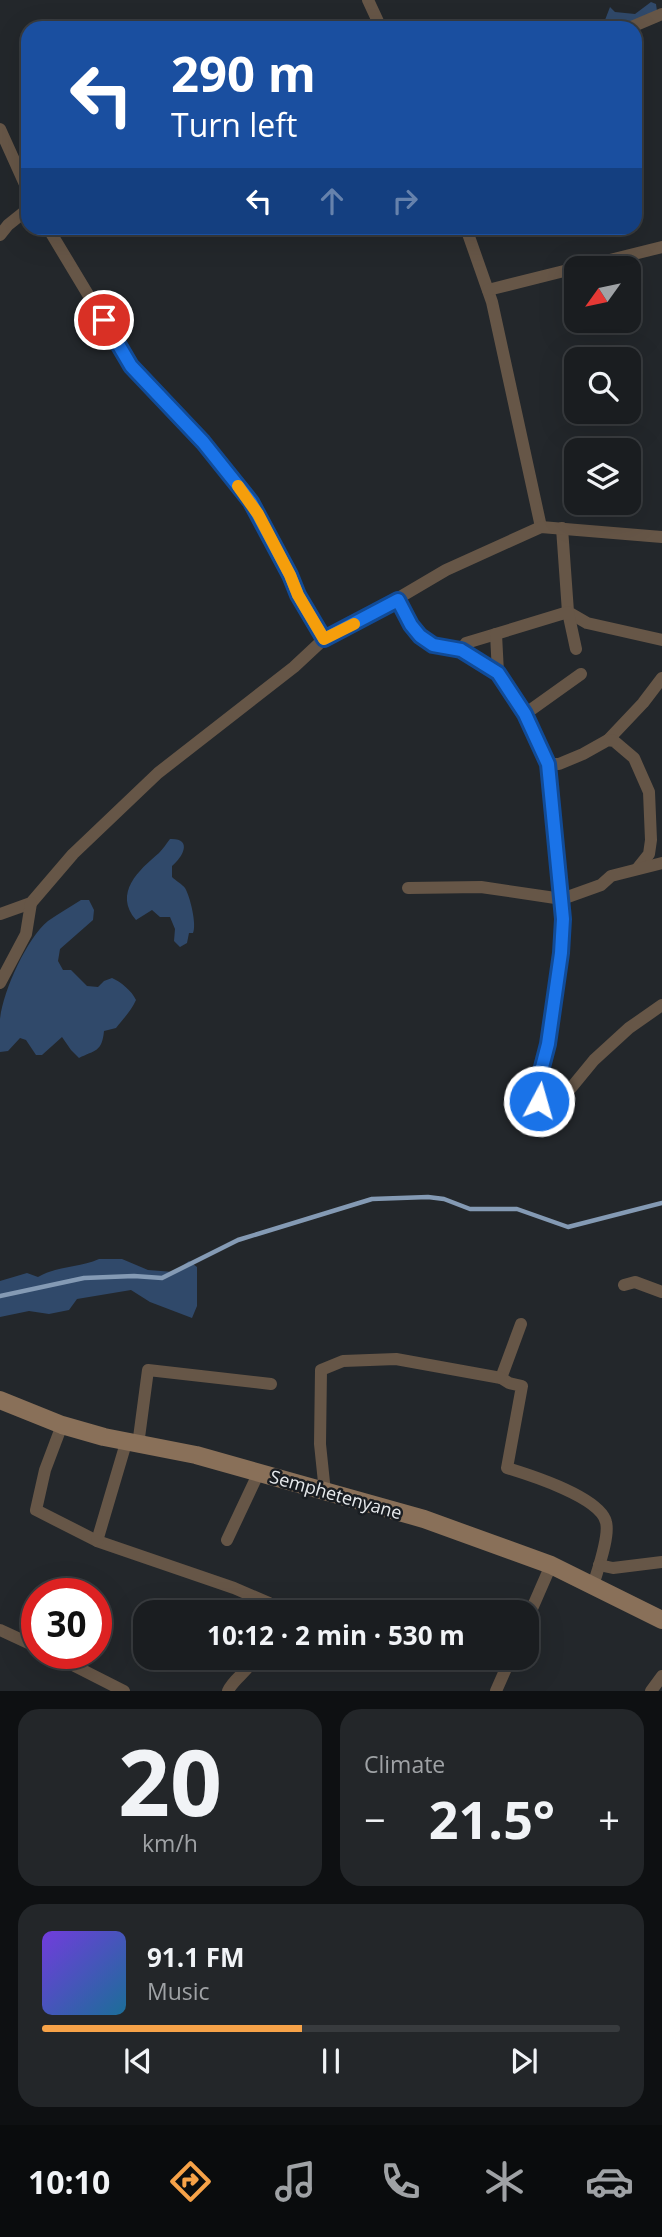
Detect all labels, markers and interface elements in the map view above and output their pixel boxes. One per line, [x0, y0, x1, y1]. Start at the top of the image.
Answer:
text: 290 m [171, 40, 316, 106]
icon: left [56, 49, 147, 140]
text: Turn left [171, 103, 297, 146]
icon: left [240, 182, 278, 220]
icon: ahead [313, 182, 351, 220]
icon: right [386, 182, 424, 220]
north arrow [564, 256, 640, 332]
map controls [564, 256, 641, 515]
pin [74, 290, 134, 350]
icon: arrive [85, 301, 123, 339]
button: search [564, 347, 641, 424]
button: layers [564, 438, 641, 515]
position arrow [502, 1064, 576, 1138]
street label: Semphetenyane [267, 1464, 405, 1524]
speed limit sign: 30 [21, 1578, 112, 1669]
text: 10:12 · 2 min · 530 m [207, 1617, 465, 1653]
text: 20 [118, 1719, 222, 1843]
text: Climate [364, 1748, 445, 1780]
text: 21.5° [429, 1783, 555, 1854]
text: − [364, 1793, 386, 1845]
text: + [598, 1793, 620, 1845]
text: km/h [142, 1827, 198, 1859]
text: 91.1 FM [147, 1939, 245, 1975]
text: Music [147, 1975, 210, 2007]
icon: previous [119, 2042, 157, 2080]
icon: pause [312, 2042, 350, 2080]
icon: next [505, 2042, 543, 2080]
icon: directions [166, 2157, 215, 2206]
icon: music [271, 2157, 320, 2206]
icon: phone [376, 2157, 425, 2206]
icon: climate [480, 2157, 529, 2206]
icon: car [585, 2157, 634, 2206]
text: 10:10 [28, 2160, 110, 2203]

